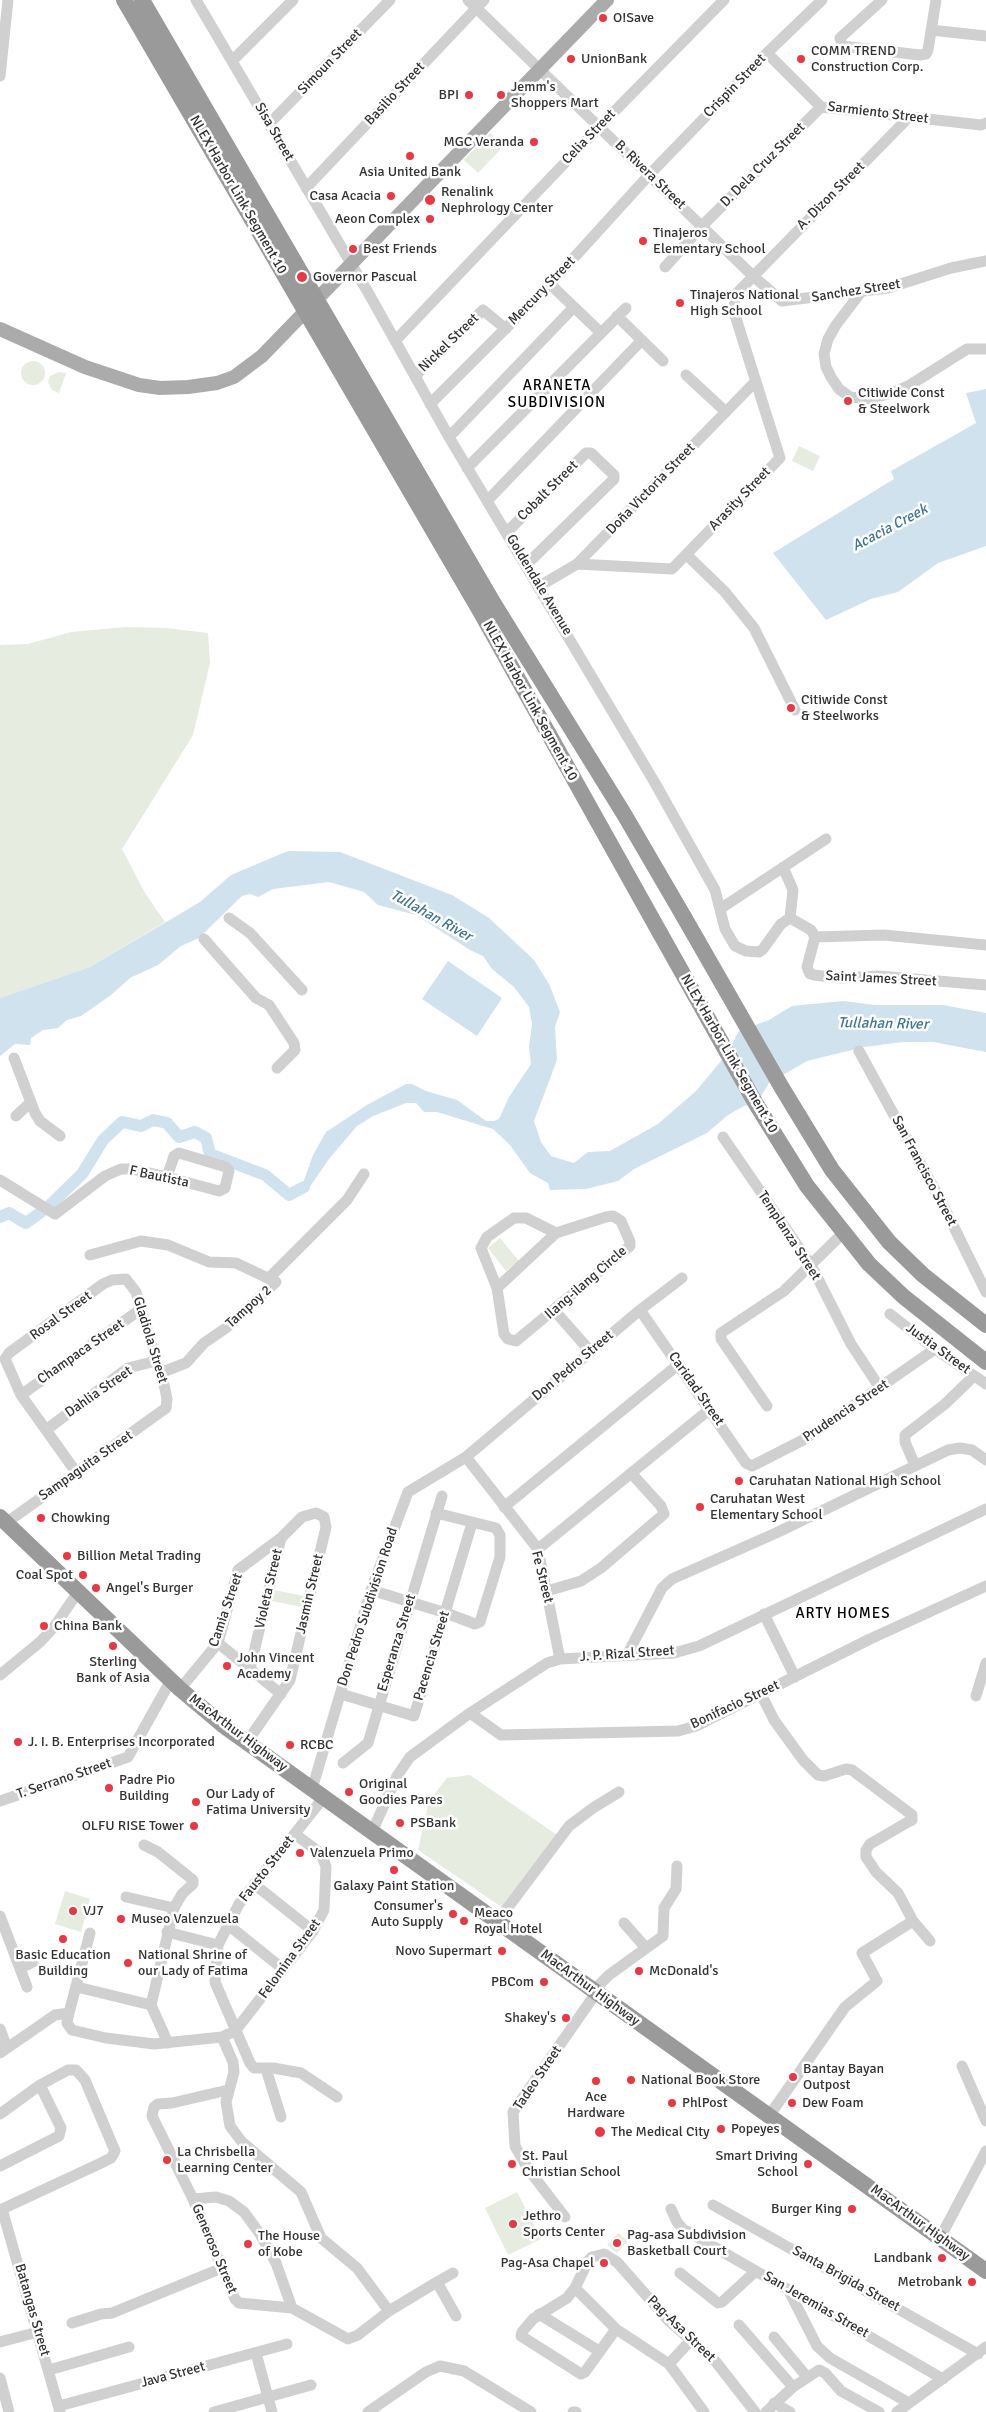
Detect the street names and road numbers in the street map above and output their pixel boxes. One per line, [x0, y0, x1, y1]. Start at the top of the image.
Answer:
street label: Simoun Street [294, 26, 366, 98]
street label: Crispin Street [700, 51, 770, 121]
street label: Basilio Street [362, 59, 428, 129]
street label: Sarmiento Street [827, 98, 929, 128]
street label: Sisa Street [251, 100, 297, 164]
street label: Celia Street [559, 106, 619, 168]
street label: NLEX Harbor Link Segment 10 [186, 113, 290, 277]
street label: D. Dela Cruz Street [717, 119, 809, 211]
street label: B. Rivera Street [611, 137, 689, 213]
street label: A. Dizon Street [794, 159, 868, 233]
street label: Mercury Street [505, 253, 579, 329]
street label: Sanchez Street [810, 276, 902, 306]
street label: Nickel Street [415, 310, 483, 376]
street label: Doña Victoria Street [603, 440, 699, 538]
street label: Cobalt Street [514, 457, 582, 525]
street label: Arasity Street [706, 464, 774, 534]
street label: Goldendale Avenue [502, 531, 576, 639]
street label: NLEX Harbor Link Segment 10 [479, 618, 581, 784]
street label: Saint James Street [825, 968, 937, 990]
street label: NLEX Harbor Link Segment 10 [677, 972, 781, 1136]
street label: San Francisco Street [888, 1113, 960, 1229]
street label: F Bautista [128, 1162, 190, 1192]
street label: Templanza Street [754, 1188, 824, 1284]
street label: Ilang-ilang Circle [542, 1243, 630, 1323]
street label: Tampoy 2 [223, 1282, 275, 1332]
street label: Rosal Street [27, 1288, 95, 1344]
street label: Gladiola Street [129, 1295, 171, 1385]
street label: Champaca Street [34, 1316, 128, 1388]
street label: Justia Street [903, 1320, 973, 1378]
street label: Don Pedro Street [529, 1327, 617, 1405]
street label: Caridad Street [664, 1349, 728, 1429]
street label: Dahlia Street [62, 1363, 136, 1421]
street label: Prudencia Street [800, 1376, 892, 1446]
street label: Sampaguita Street [36, 1427, 136, 1505]
street label: Don Pedro Subdivision Road [334, 1525, 402, 1689]
street label: Violeta Street [252, 1547, 286, 1631]
street label: Fe Street [527, 1549, 557, 1605]
street label: Jasmin Street [293, 1553, 327, 1635]
street label: Camia Street [206, 1571, 246, 1649]
street label: Esperanza Street [374, 1592, 420, 1694]
street label: Pacencia Street [410, 1609, 454, 1703]
street label: J. P. Rizal Street [579, 1642, 675, 1666]
street label: Bonifacio Street [688, 1677, 782, 1733]
street label: MacArthur Highway [185, 1691, 291, 1775]
street label: T. Serrano Street [14, 1755, 114, 1803]
street label: Fausto Street [236, 1833, 298, 1905]
street label: Felomina Street [255, 1916, 325, 2002]
street label: MacArthur Highway [537, 1946, 643, 2030]
street label: Tadeo Street [510, 2043, 566, 2113]
street label: MacArthur Highway [867, 2181, 973, 2265]
street label: Generoso Street [188, 2202, 240, 2296]
street label: Santa Brigida Street [789, 2243, 903, 2315]
street label: Batangas Street [11, 2262, 53, 2358]
street label: San Jeremias Street [760, 2268, 872, 2342]
street label: Pag-Asa Street [643, 2292, 719, 2366]
street label: Java Street [139, 2358, 207, 2392]

